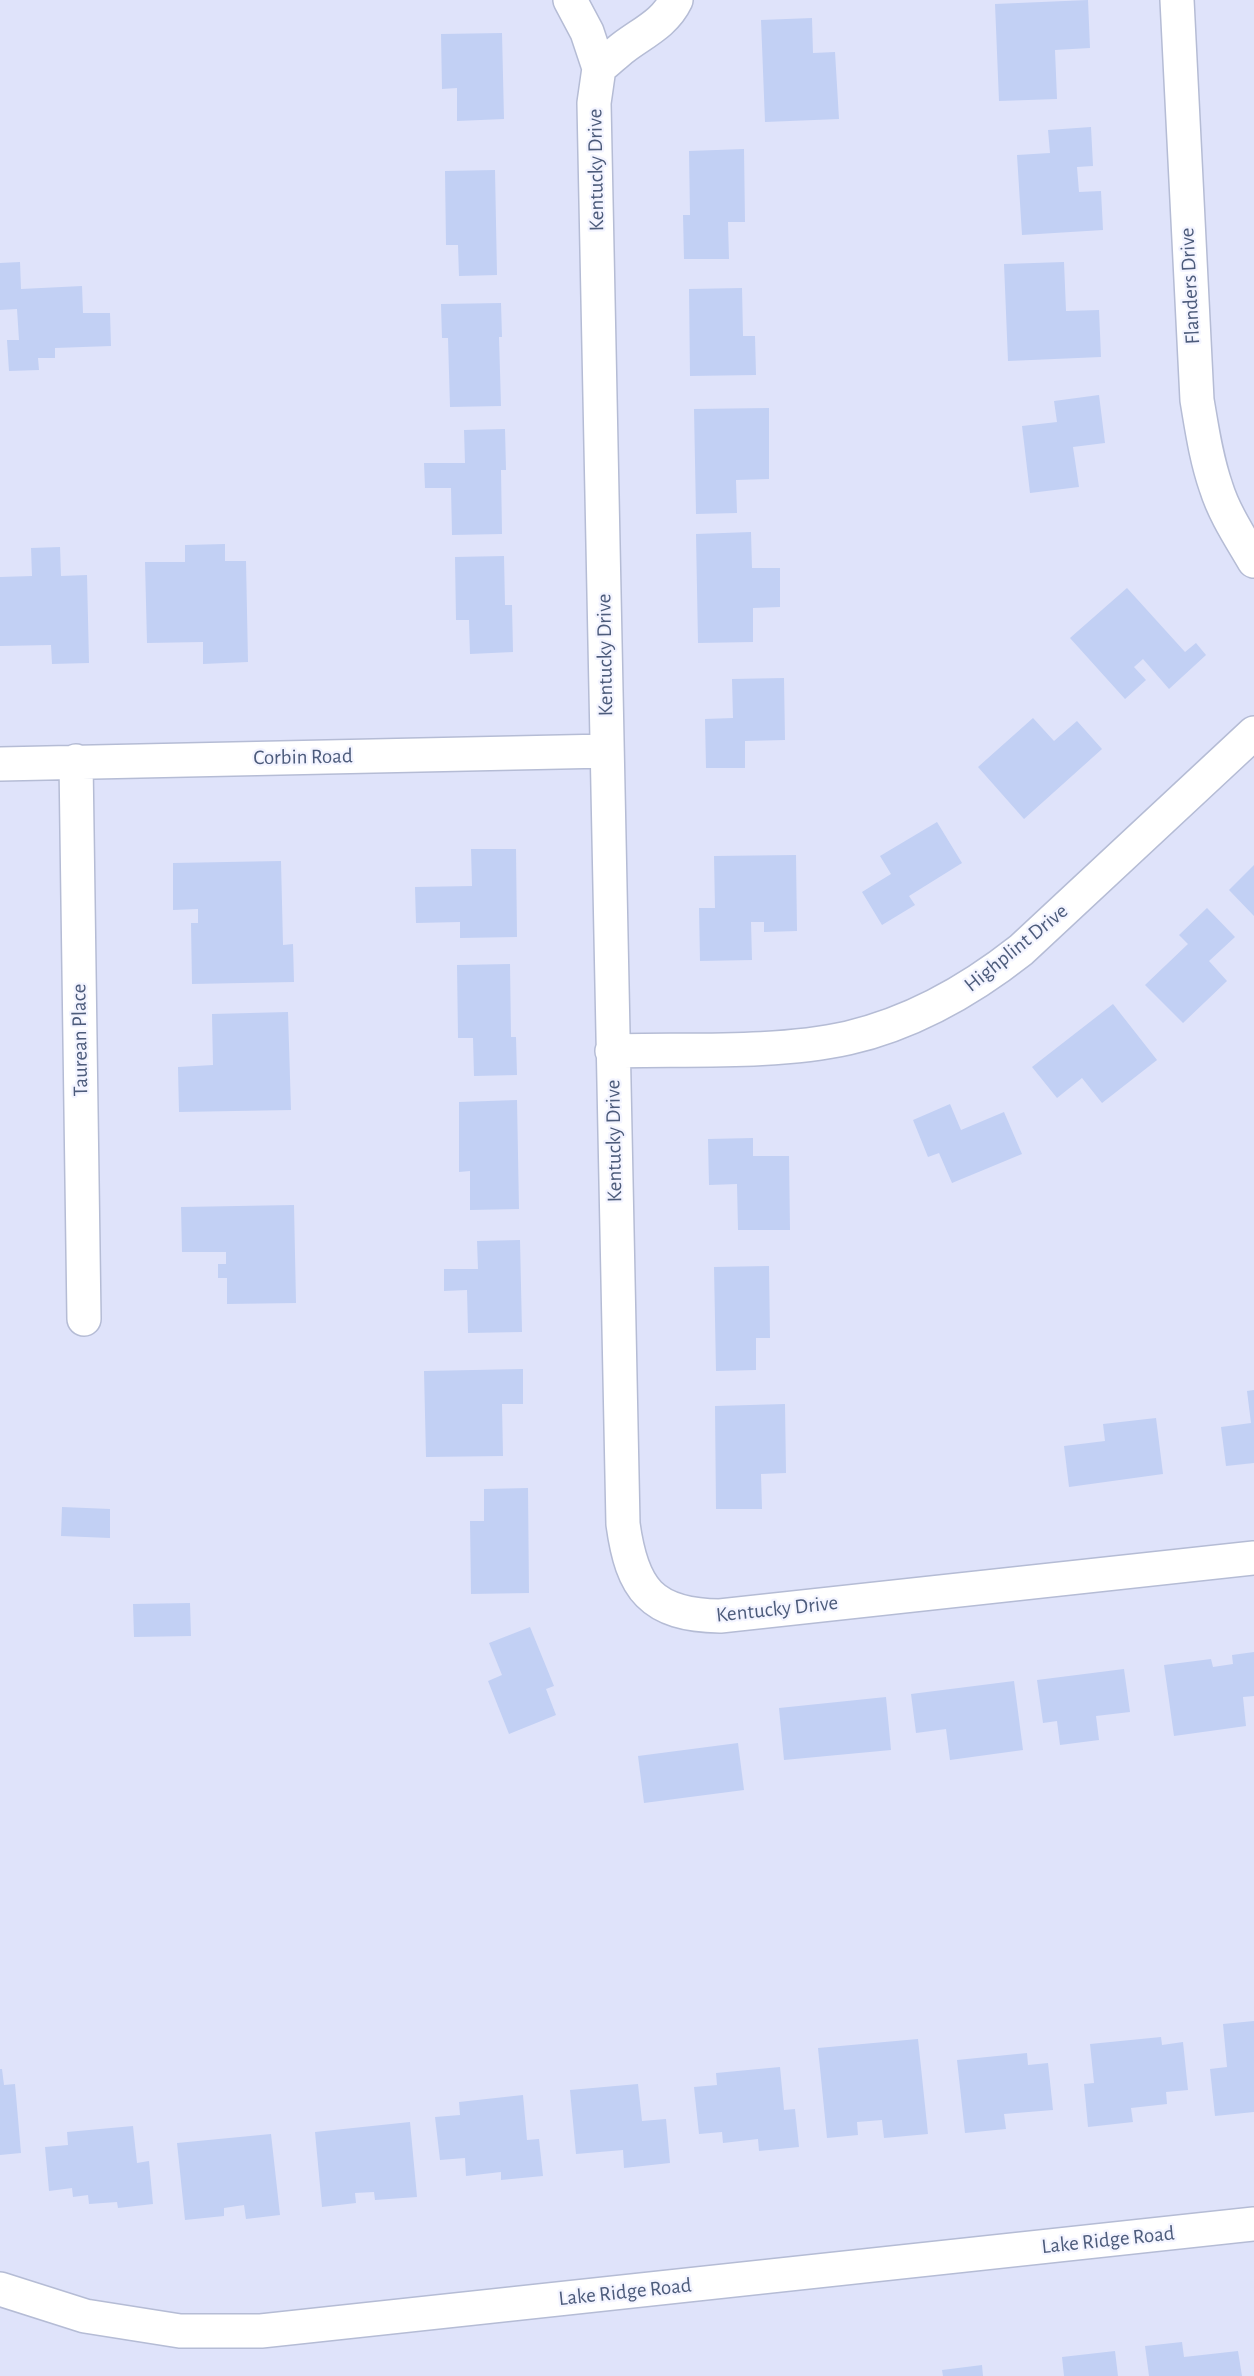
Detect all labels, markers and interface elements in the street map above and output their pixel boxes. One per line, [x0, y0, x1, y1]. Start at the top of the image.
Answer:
street label: Kentucky Drive [582, 108, 610, 232]
street label: Flanders Drive [1174, 227, 1206, 345]
street label: Kentucky Drive [591, 593, 619, 717]
street label: Corbin Road [253, 744, 353, 770]
street label: Highplint Drive [959, 898, 1073, 998]
street label: Taurean Place [66, 983, 94, 1097]
street label: Kentucky Drive [600, 1079, 628, 1203]
street label: Kentucky Drive [715, 1590, 839, 1628]
street label: Lake Ridge Road [1040, 2220, 1176, 2260]
street label: Lake Ridge Road [557, 2272, 693, 2312]

